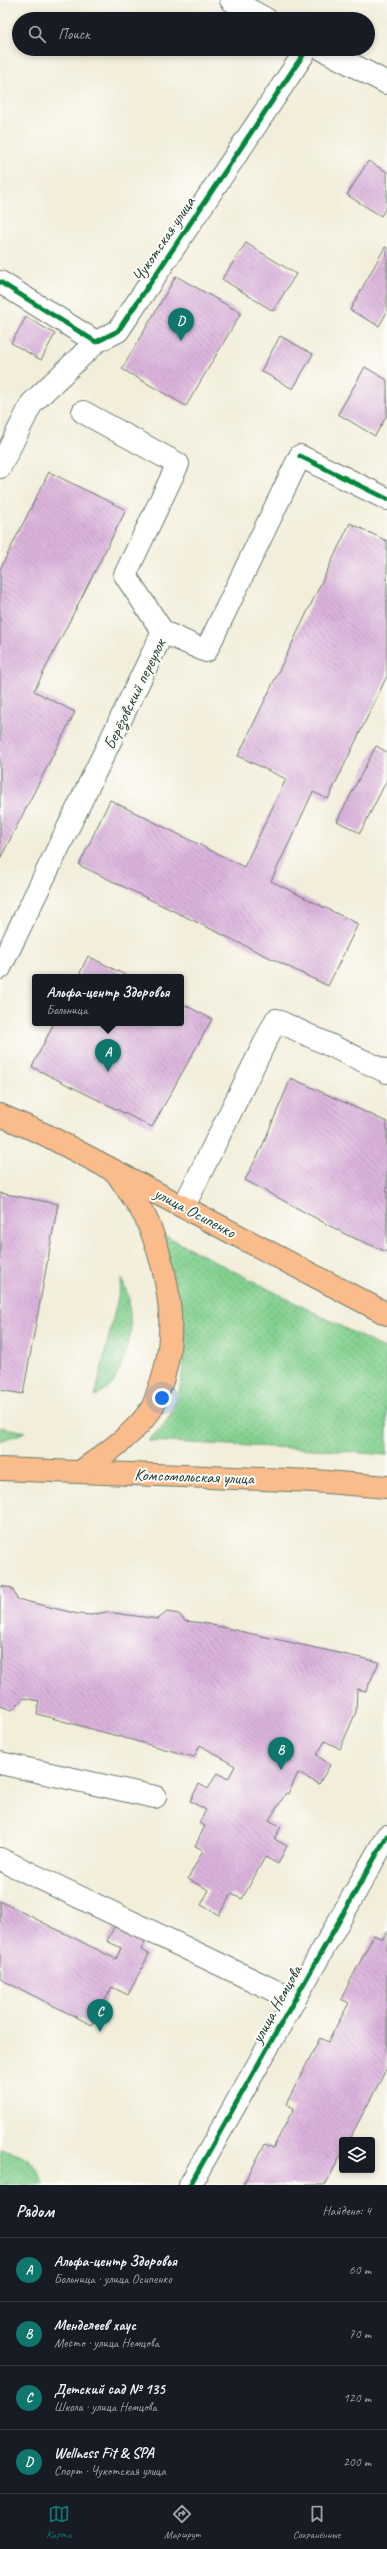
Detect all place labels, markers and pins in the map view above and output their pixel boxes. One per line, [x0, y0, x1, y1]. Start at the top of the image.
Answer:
pin: D [168, 308, 194, 341]
pin: A [95, 1039, 121, 1072]
pin: B [268, 1737, 294, 1770]
pin: C [87, 1999, 113, 2032]

